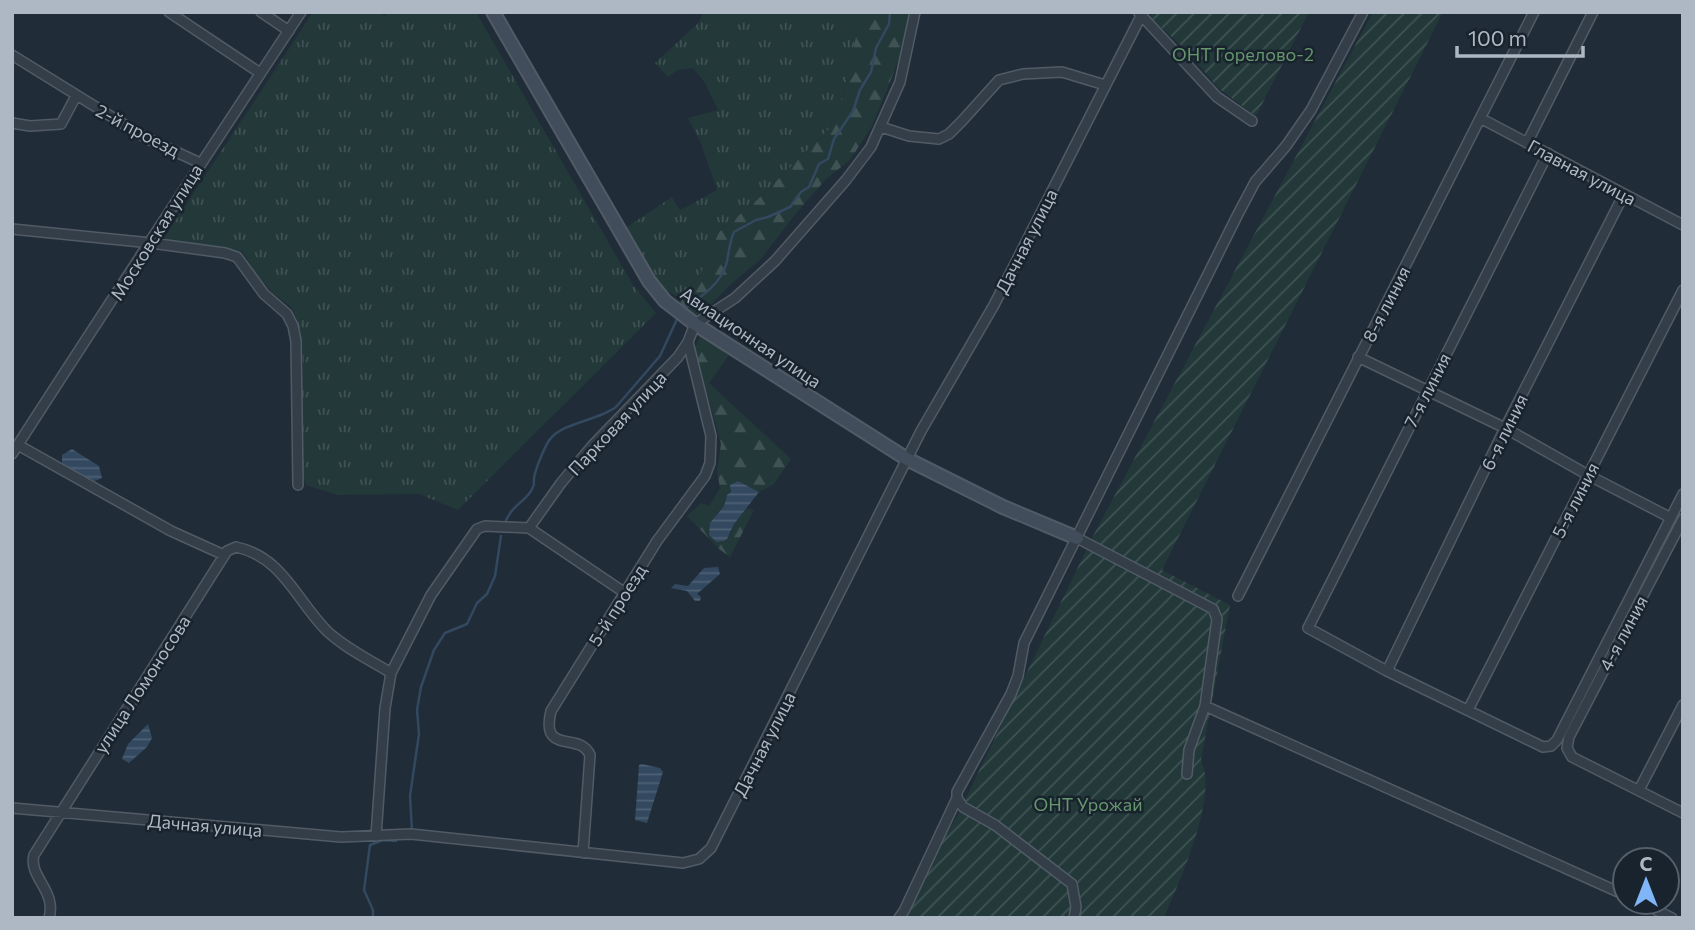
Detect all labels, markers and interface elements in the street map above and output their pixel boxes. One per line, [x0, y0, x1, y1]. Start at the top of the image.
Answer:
scale bar [1457, 14, 1583, 58]
text: 100 m [1468, 25, 1527, 50]
park label: ОНТ Горелово-2 [1172, 43, 1314, 65]
street label: 2-й проезд [92, 99, 184, 161]
street label: Главная улица [1524, 134, 1640, 210]
street label: Московская улица [105, 160, 207, 304]
street label: Дачная улица [990, 185, 1062, 297]
street label: 8-я линия [1358, 262, 1414, 346]
street label: Авиационная улица [676, 282, 826, 392]
street label: 7-я линия [1399, 349, 1455, 431]
street label: Парковая улица [563, 366, 671, 480]
street label: 6-я линия [1476, 390, 1532, 474]
street label: 5-я линия [1547, 459, 1603, 541]
street label: 5-й проезд [583, 560, 651, 650]
street label: 4-я линия [1594, 592, 1652, 674]
street label: улица Ломоносова [89, 611, 195, 757]
street label: Дачная улица [728, 688, 800, 800]
park label: ОНТ Урожай [1033, 793, 1143, 815]
street label: Дачная улица [147, 809, 263, 841]
north arrow [1611, 846, 1681, 916]
text: С [1640, 852, 1653, 875]

